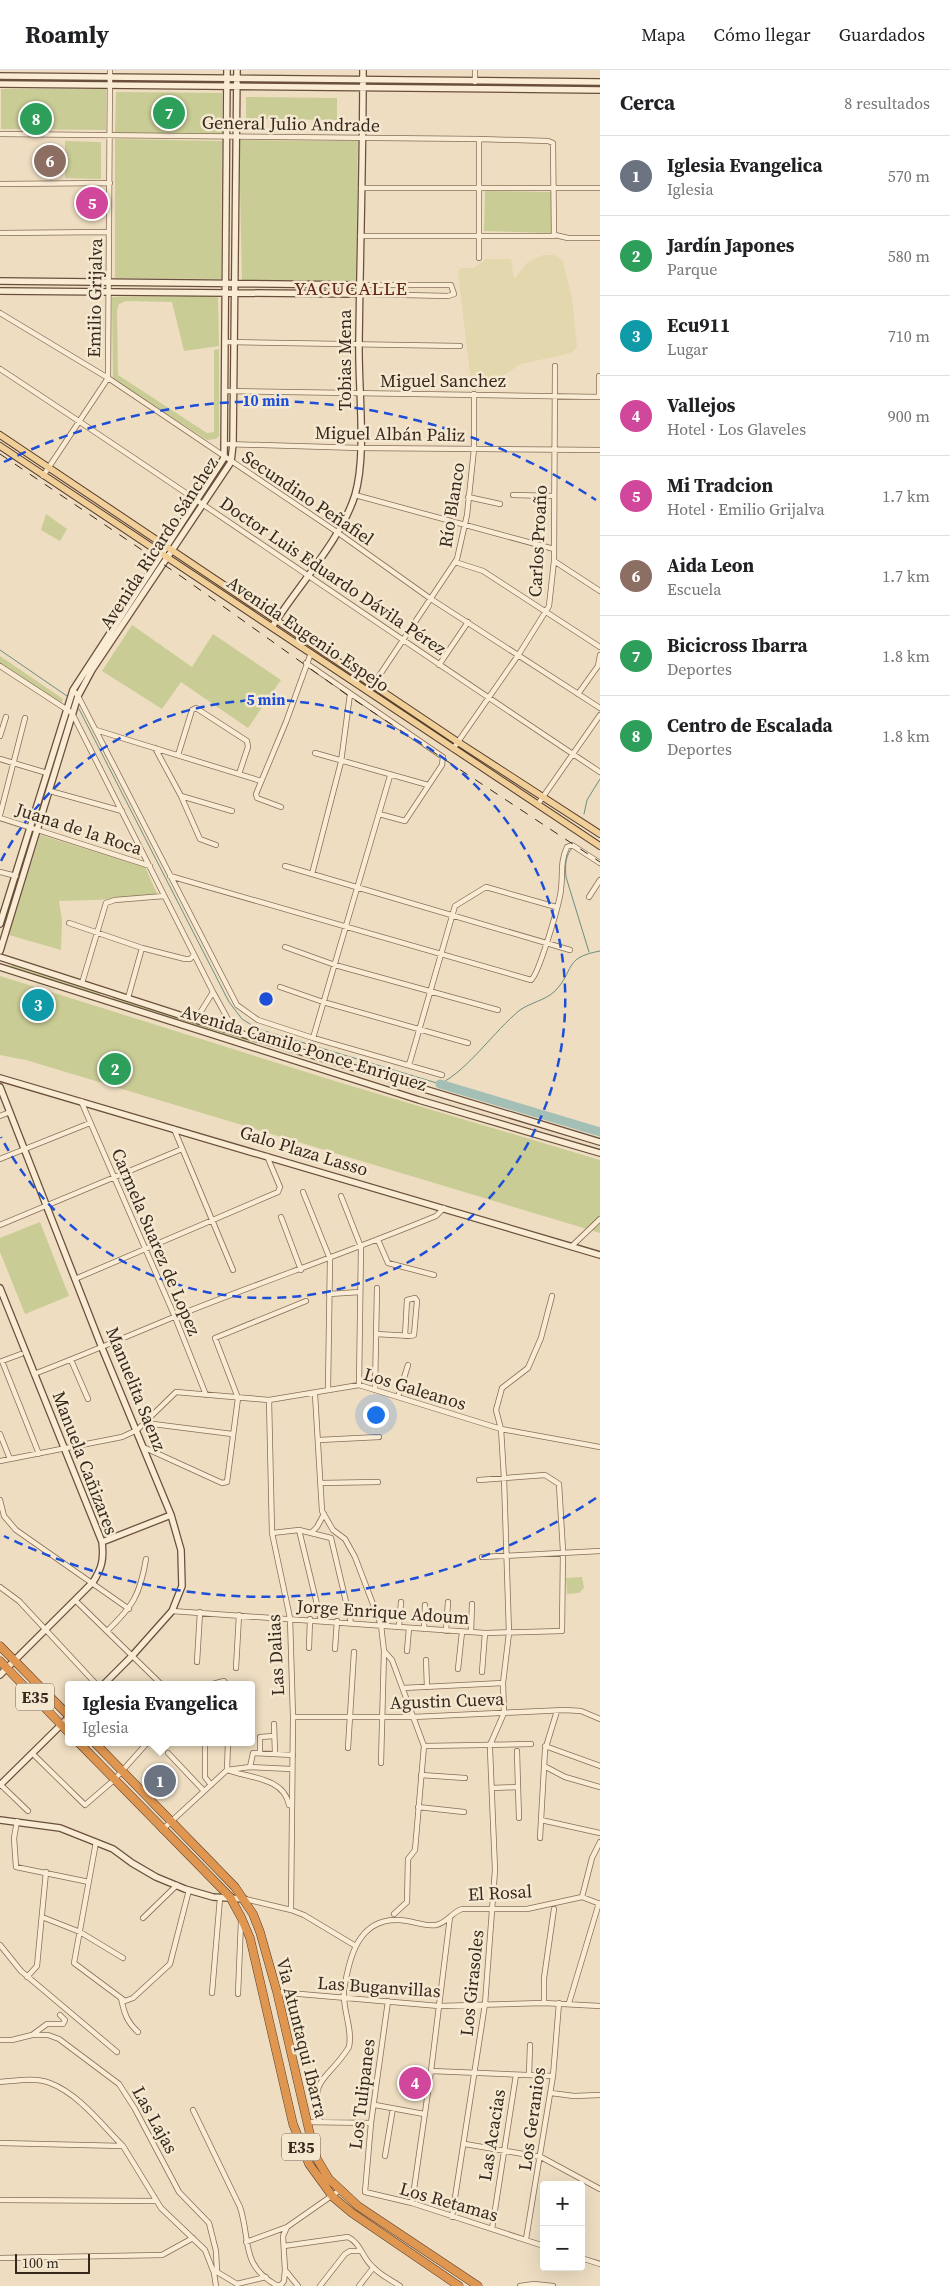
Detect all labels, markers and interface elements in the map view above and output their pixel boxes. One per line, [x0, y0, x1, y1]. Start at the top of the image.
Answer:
text: Roamly [25, 18, 109, 51]
text: Mapa [641, 22, 686, 47]
text: Cómo llegar [714, 22, 811, 47]
text: Guardados [839, 22, 925, 47]
text: Cerca [620, 88, 675, 117]
text: 8 resultados [844, 92, 930, 114]
pin: 7 [153, 94, 185, 132]
pin: 8 [20, 100, 52, 138]
street label: General Julio Andrade [202, 109, 380, 138]
pin: 6 [34, 142, 66, 180]
text: Iglesia Evangelica [667, 152, 823, 178]
text: 1 [632, 165, 640, 187]
text: 570 m [888, 165, 930, 187]
text: Iglesia [667, 178, 714, 200]
pin: 5 [76, 184, 108, 222]
text: Jardín Japones [667, 232, 794, 258]
street label: Emilio Grijalva [81, 237, 108, 358]
text: 2 [632, 245, 640, 267]
text: 580 m [888, 245, 930, 267]
text: Parque [667, 258, 717, 280]
district label: YACUCALLE [294, 275, 408, 301]
street label: Tobias Mena [332, 308, 357, 411]
text: Ecu911 [667, 312, 730, 338]
text: 3 [632, 325, 640, 347]
text: 710 m [888, 325, 930, 347]
text: Lugar [667, 338, 708, 360]
street label: Miguel Sanchez [380, 368, 506, 393]
text: 10 min [242, 390, 290, 411]
text: Vallejos [667, 392, 736, 418]
text: 4 [632, 405, 640, 427]
text: 900 m [888, 405, 930, 427]
text: Hotel · Los Glaveles [667, 418, 806, 440]
street label: Miguel Albán Paliz [315, 420, 465, 447]
street label: Secundino Peñafiel [237, 444, 379, 551]
street label: Avenida Ricardo Sánchez [93, 452, 224, 634]
street label: Río Blanco [432, 460, 471, 549]
text: Mi Tradcion [667, 472, 773, 498]
street label: Carlos Proaño [522, 484, 553, 598]
text: 5 [632, 485, 640, 507]
text: 1.7 km [882, 485, 930, 507]
street label: Doctor Luis Eduardo Dávila Pérez [215, 490, 451, 661]
text: Hotel · Emilio Grijalva [667, 498, 825, 520]
text: Aida Leon [667, 552, 754, 578]
text: 6 [632, 565, 640, 587]
text: 1.7 km [882, 565, 930, 587]
street label: Avenida Eugenio Espejo [222, 570, 395, 697]
text: Escuela [667, 578, 721, 600]
text: Bicicross Ibarra [667, 632, 808, 658]
text: 7 [632, 645, 640, 667]
text: 1.8 km [882, 645, 930, 667]
text: Deportes [667, 658, 732, 680]
text: 5 min [247, 689, 285, 710]
text: Centro de Escalada [667, 712, 833, 738]
text: 8 [632, 725, 640, 747]
text: 1.8 km [882, 725, 930, 747]
text: Deportes [667, 738, 732, 760]
street label: Juana de la Roca [12, 796, 146, 861]
pin: 3 [22, 986, 54, 1024]
centre of rings [257, 990, 275, 1008]
street label: Avenida Camilo Ponce Enriquez [178, 998, 430, 1097]
pin: 2 [99, 1050, 131, 1088]
street label: Galo Plaza Lasso [237, 1119, 371, 1182]
street label: Carmela Suarez de Lopez [106, 1144, 207, 1339]
street label: Manuelita Saenz [100, 1323, 173, 1455]
street label: Los Galeanos [361, 1361, 470, 1416]
street label: Manuela Cañizares [47, 1387, 124, 1538]
your location [363, 1402, 389, 1428]
street label: Jorge Enrique Adoum [295, 1593, 470, 1630]
street label: Las Dalias [261, 1613, 290, 1696]
popup [65, 1681, 255, 1746]
road number: E35 [16, 1684, 54, 1710]
street label: Agustin Cueva [389, 1686, 505, 1715]
text: Iglesia Evangelica [82, 1690, 238, 1716]
text: Iglesia [82, 1716, 129, 1738]
pin: 1 [144, 1762, 176, 1800]
street label: El Rosal [467, 1878, 533, 1907]
street label: Los Girasoles [453, 1928, 490, 2037]
street label: Via Atuntaqui Ibarra [270, 1955, 335, 2122]
street label: Las Buganvillas [317, 1970, 442, 2003]
street label: Los Tulipanes [342, 2037, 381, 2151]
pin: 4 [399, 2064, 431, 2102]
street label: Los Geranios [512, 2065, 551, 2172]
street label: Las Lajas [127, 2081, 184, 2158]
street label: Las Acacias [472, 2087, 511, 2183]
road number: E35 [282, 2134, 320, 2160]
street label: Los Retamas [397, 2176, 502, 2228]
map controls [540, 2181, 585, 2271]
button: + [540, 2181, 585, 2226]
button: − [540, 2226, 585, 2271]
scale bar [15, 2251, 90, 2274]
text: 100 m [22, 2253, 59, 2273]

